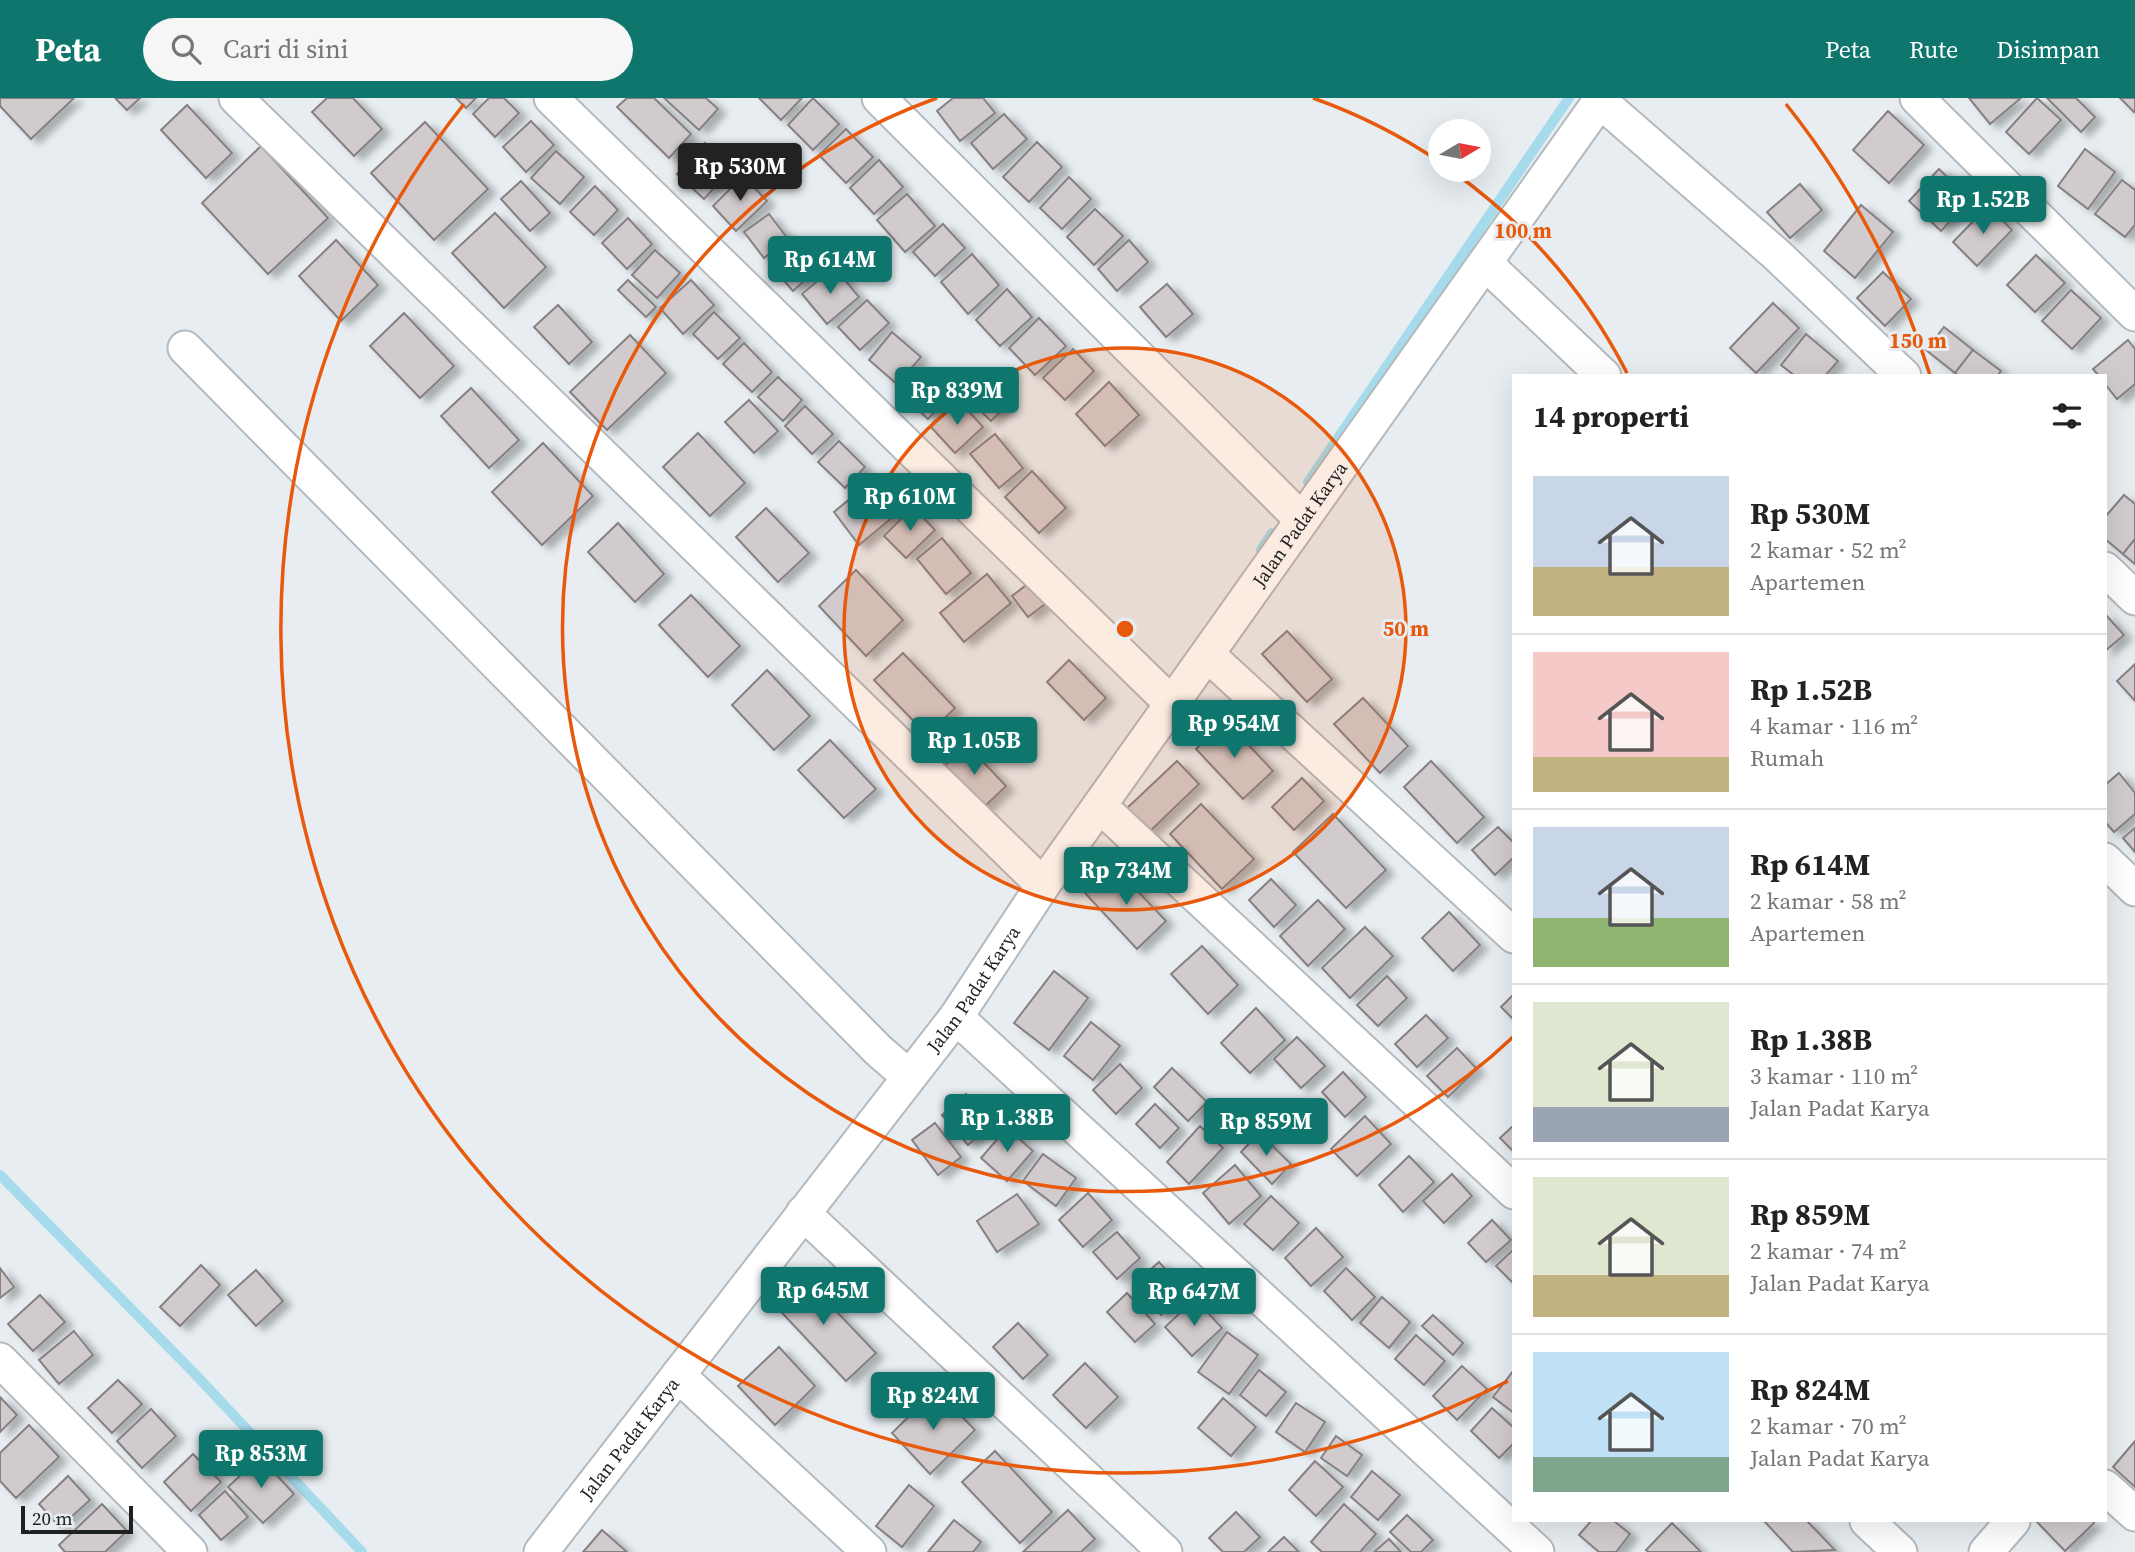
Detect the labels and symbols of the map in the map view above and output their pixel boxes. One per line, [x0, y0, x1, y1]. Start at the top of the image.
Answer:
north arrow [1428, 119, 1491, 182]
pin: Rp 530M [675, 144, 805, 203]
pin: Rp 1.52B [1911, 176, 2055, 236]
text: 100 m [1494, 216, 1552, 245]
pin: Rp 614M [765, 236, 895, 296]
text: 150 m [1889, 326, 1947, 355]
pin: Rp 839M [892, 368, 1022, 427]
street label: Jalan Padat Karya [1245, 456, 1353, 593]
pin: Rp 610M [845, 474, 975, 533]
text: 50 m [1383, 614, 1429, 643]
centre of rings [1113, 617, 1137, 641]
pin: Rp 954M [1169, 700, 1299, 760]
pin: Rp 1.05B [902, 718, 1046, 777]
pin: Rp 734M [1061, 848, 1191, 907]
street label: Jalan Padat Karya [920, 920, 1026, 1058]
pin: Rp 1.38B [935, 1094, 1079, 1154]
pin: Rp 859M [1201, 1098, 1331, 1158]
pin: Rp 645M [758, 1268, 888, 1327]
pin: Rp 647M [1129, 1268, 1259, 1328]
street label: Jalan Padat Karya [573, 1371, 685, 1506]
pin: Rp 824M [868, 1372, 998, 1432]
pin: Rp 853M [196, 1430, 326, 1490]
scale bar [21, 1503, 133, 1535]

